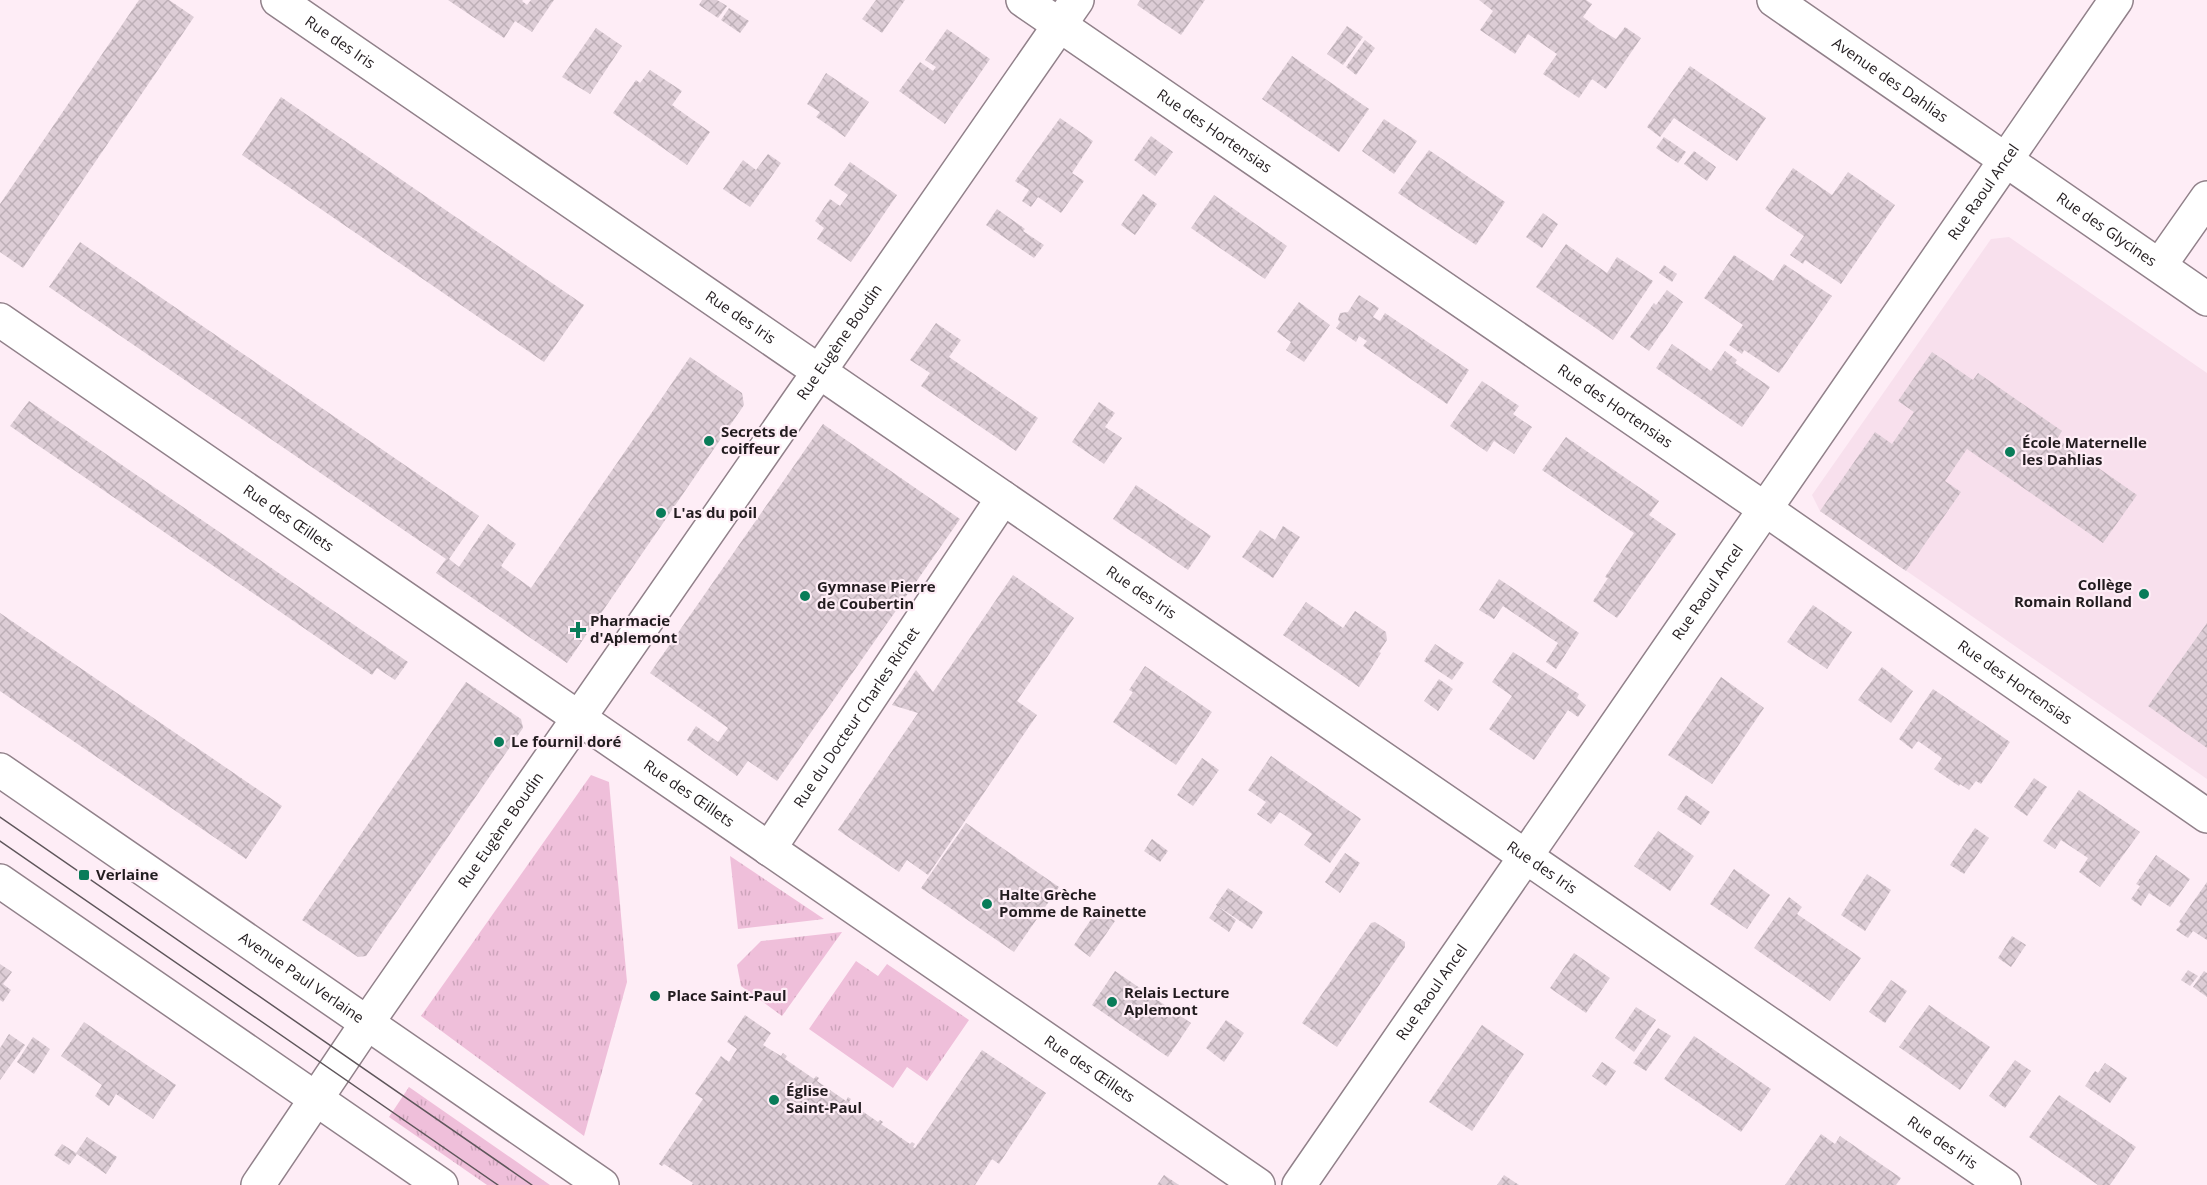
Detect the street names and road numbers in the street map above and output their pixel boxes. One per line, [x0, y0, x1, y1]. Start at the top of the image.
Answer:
street label: Rue des Iris [301, 11, 379, 73]
street label: Avenue des Dahlias [1829, 32, 1952, 126]
street label: Rue des Hortensias [1153, 84, 1276, 177]
street label: Rue Raoul Ancel [1943, 140, 2023, 244]
street label: Rue des Glycines [2053, 187, 2161, 270]
street label: Rue Eugène Boudin [792, 280, 886, 403]
street label: Rue des Iris [702, 286, 780, 348]
street label: Rue des Hortensias [1554, 359, 1677, 452]
street label: Rue des Œillets [240, 479, 338, 556]
street label: Rue Raoul Ancel [1667, 540, 1747, 644]
street label: Rue des Iris [1103, 561, 1181, 623]
street label: Rue du Docteur Charles Richet [788, 623, 923, 811]
street label: Rue des Hortensias [1954, 635, 2077, 728]
street label: Rue des Œillets [640, 755, 739, 831]
street label: Rue Eugène Boudin [453, 768, 547, 891]
street label: Rue des Iris [1503, 836, 1581, 898]
street label: Avenue Paul Verlaine [235, 927, 368, 1027]
street label: Rue Raoul Ancel [1391, 940, 1471, 1044]
street label: Rue des Œillets [1041, 1030, 1139, 1106]
street label: Rue des Iris [1904, 1111, 1982, 1173]

